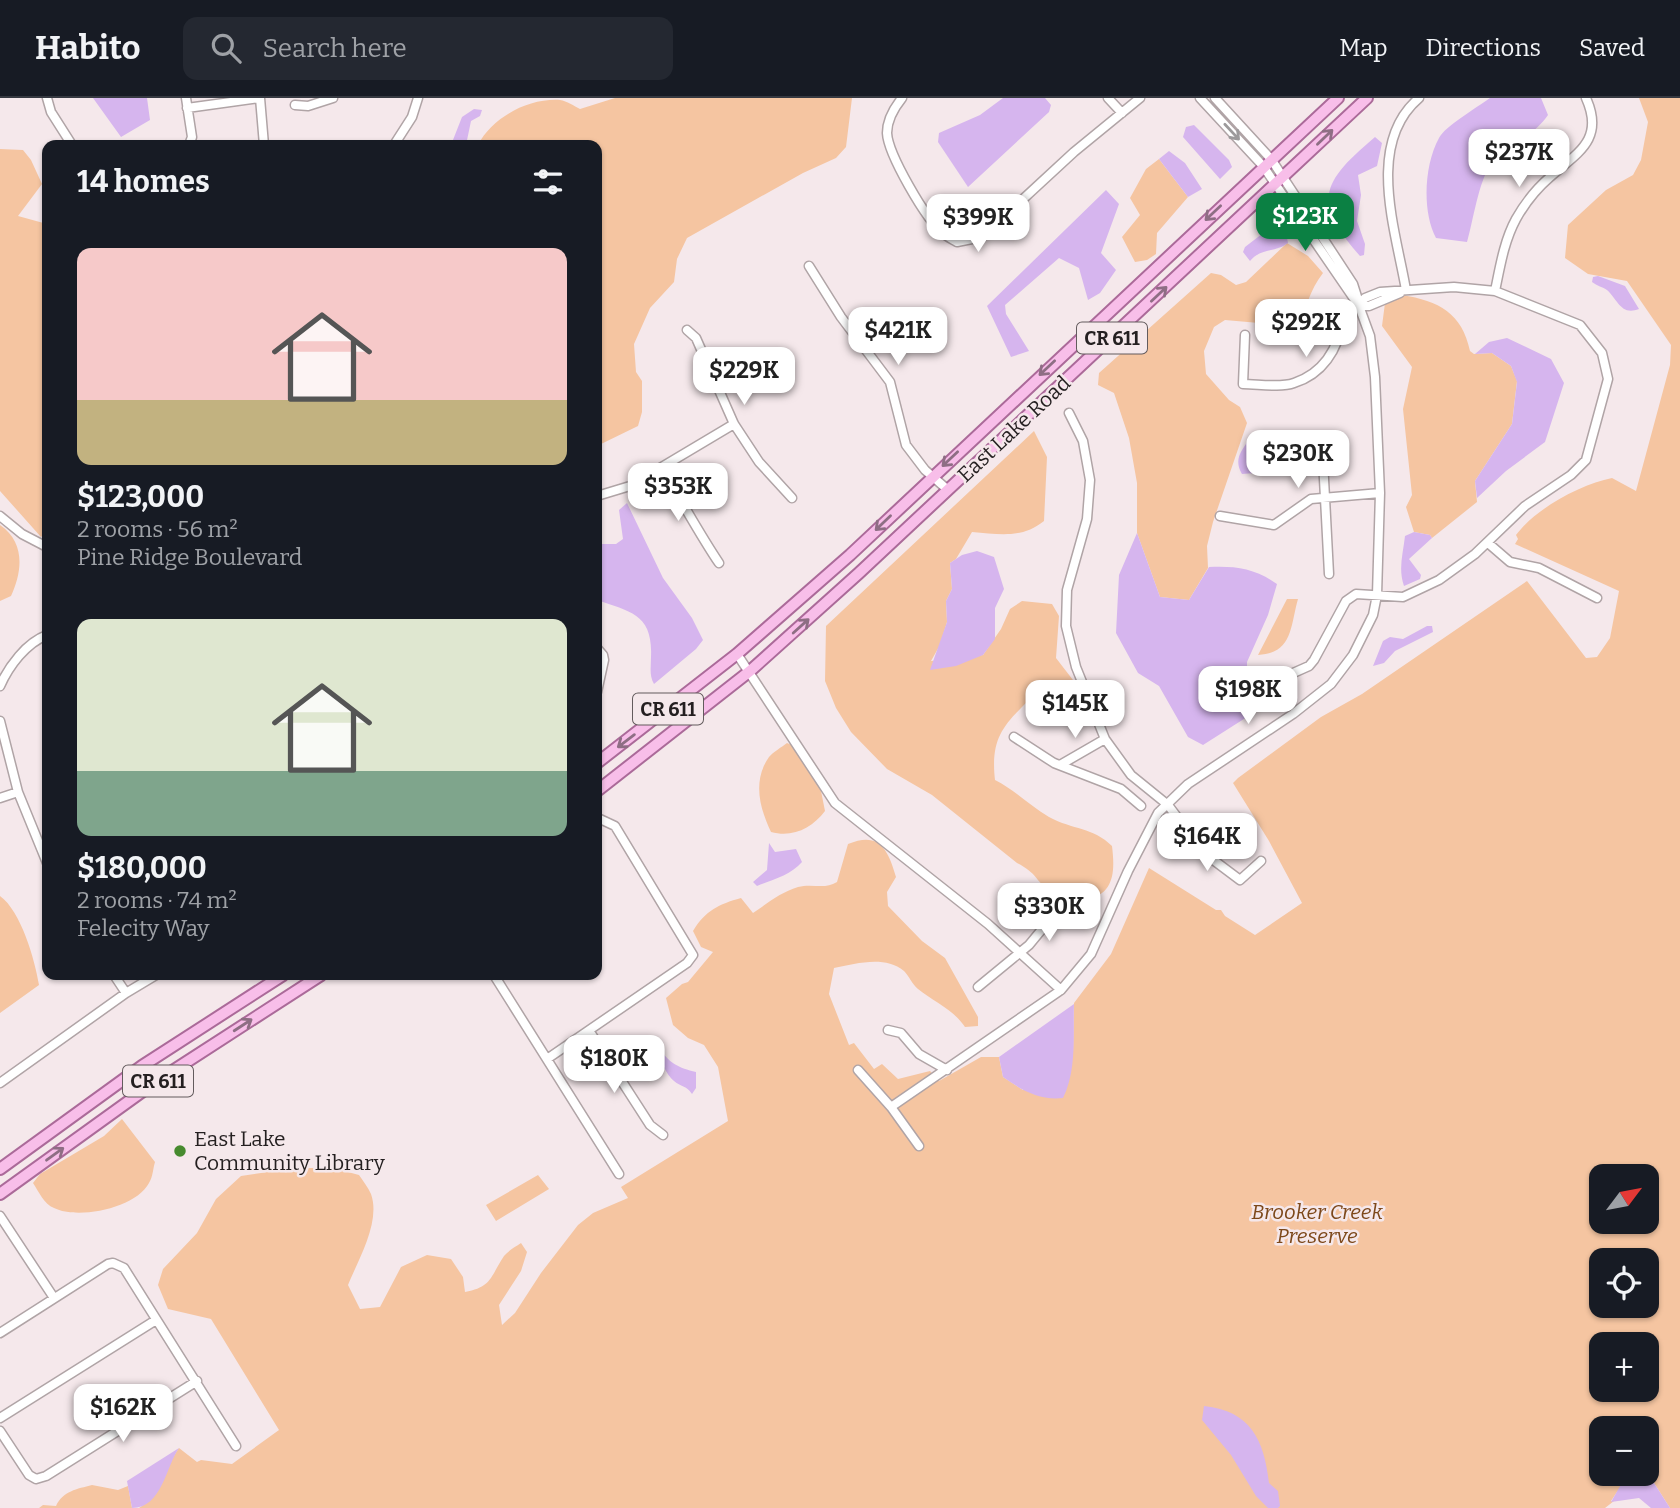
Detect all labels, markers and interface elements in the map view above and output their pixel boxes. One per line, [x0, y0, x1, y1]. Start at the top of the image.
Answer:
search box [183, 17, 673, 80]
text: Habito [35, 28, 141, 68]
icon: search [207, 29, 245, 67]
text: Search here [263, 33, 407, 64]
text: Map [1339, 34, 1388, 62]
text: Directions [1426, 34, 1541, 62]
text: Saved [1579, 34, 1645, 62]
one-way arrow [1223, 123, 1240, 140]
one-way arrow [1316, 129, 1333, 146]
pin: $237K [1470, 130, 1568, 189]
text: $237K [1484, 138, 1554, 166]
icon: filters [529, 163, 567, 201]
text: 14 homes [77, 164, 210, 200]
pin: $399K [929, 194, 1027, 254]
pin: $123K [1256, 194, 1354, 253]
text: $123K [1272, 202, 1338, 230]
text: $399K [943, 203, 1013, 231]
one-way arrow [1205, 204, 1222, 221]
one-way arrow [1150, 285, 1167, 302]
icon: home [259, 294, 385, 420]
pin: $292K [1257, 300, 1355, 359]
pin: $421K [849, 308, 947, 367]
text: $292K [1271, 308, 1341, 336]
text: $421K [864, 316, 932, 344]
road number: CR 611 [1077, 322, 1147, 354]
pin: $229K [695, 348, 793, 407]
text: $229K [709, 356, 779, 384]
one-way arrow [1039, 360, 1056, 377]
street label: East Lake Road [952, 370, 1076, 488]
pin: $230K [1249, 430, 1347, 490]
text: $230K [1262, 439, 1334, 467]
one-way arrow [942, 451, 959, 468]
pin: $353K [629, 464, 727, 523]
text: $353K [644, 472, 712, 500]
text: $123,000 [77, 479, 204, 515]
one-way arrow [875, 514, 892, 531]
text: 2 rooms · 56 m² [77, 515, 238, 543]
text: Pine Ridge Boulevard [77, 543, 302, 571]
one-way arrow [792, 618, 810, 634]
icon: home [259, 665, 385, 791]
pin: $198K [1199, 666, 1297, 726]
text: $198K [1214, 675, 1282, 703]
pin: $145K [1026, 680, 1124, 740]
text: $145K [1042, 689, 1108, 717]
road number: CR 611 [633, 694, 703, 724]
one-way arrow [617, 734, 636, 749]
pin: $164K [1158, 814, 1256, 873]
text: $164K [1173, 822, 1241, 850]
text: $180,000 [77, 850, 207, 886]
pin: $330K [1000, 884, 1098, 943]
text: 2 rooms · 74 m² [77, 886, 237, 914]
text: $330K [1013, 892, 1085, 920]
text: Felecity Way [77, 914, 210, 942]
one-way arrow [232, 1018, 252, 1032]
pin: $180K [565, 1035, 663, 1095]
text: $180K [580, 1044, 648, 1072]
road number: CR 611 [123, 1065, 193, 1096]
place label: East Lake Community Library [194, 1126, 386, 1176]
marker: East Lake Community Library [172, 1143, 188, 1159]
one-way arrow [45, 1147, 64, 1161]
north arrow [1589, 1164, 1659, 1234]
map controls [1589, 1164, 1659, 1486]
park label: Brooker Creek Preserve [1251, 1199, 1383, 1249]
button: locate [1589, 1248, 1659, 1318]
button: + [1589, 1332, 1659, 1402]
pin: $162K [74, 1384, 172, 1444]
text: $162K [90, 1393, 156, 1421]
button: − [1589, 1416, 1659, 1486]

